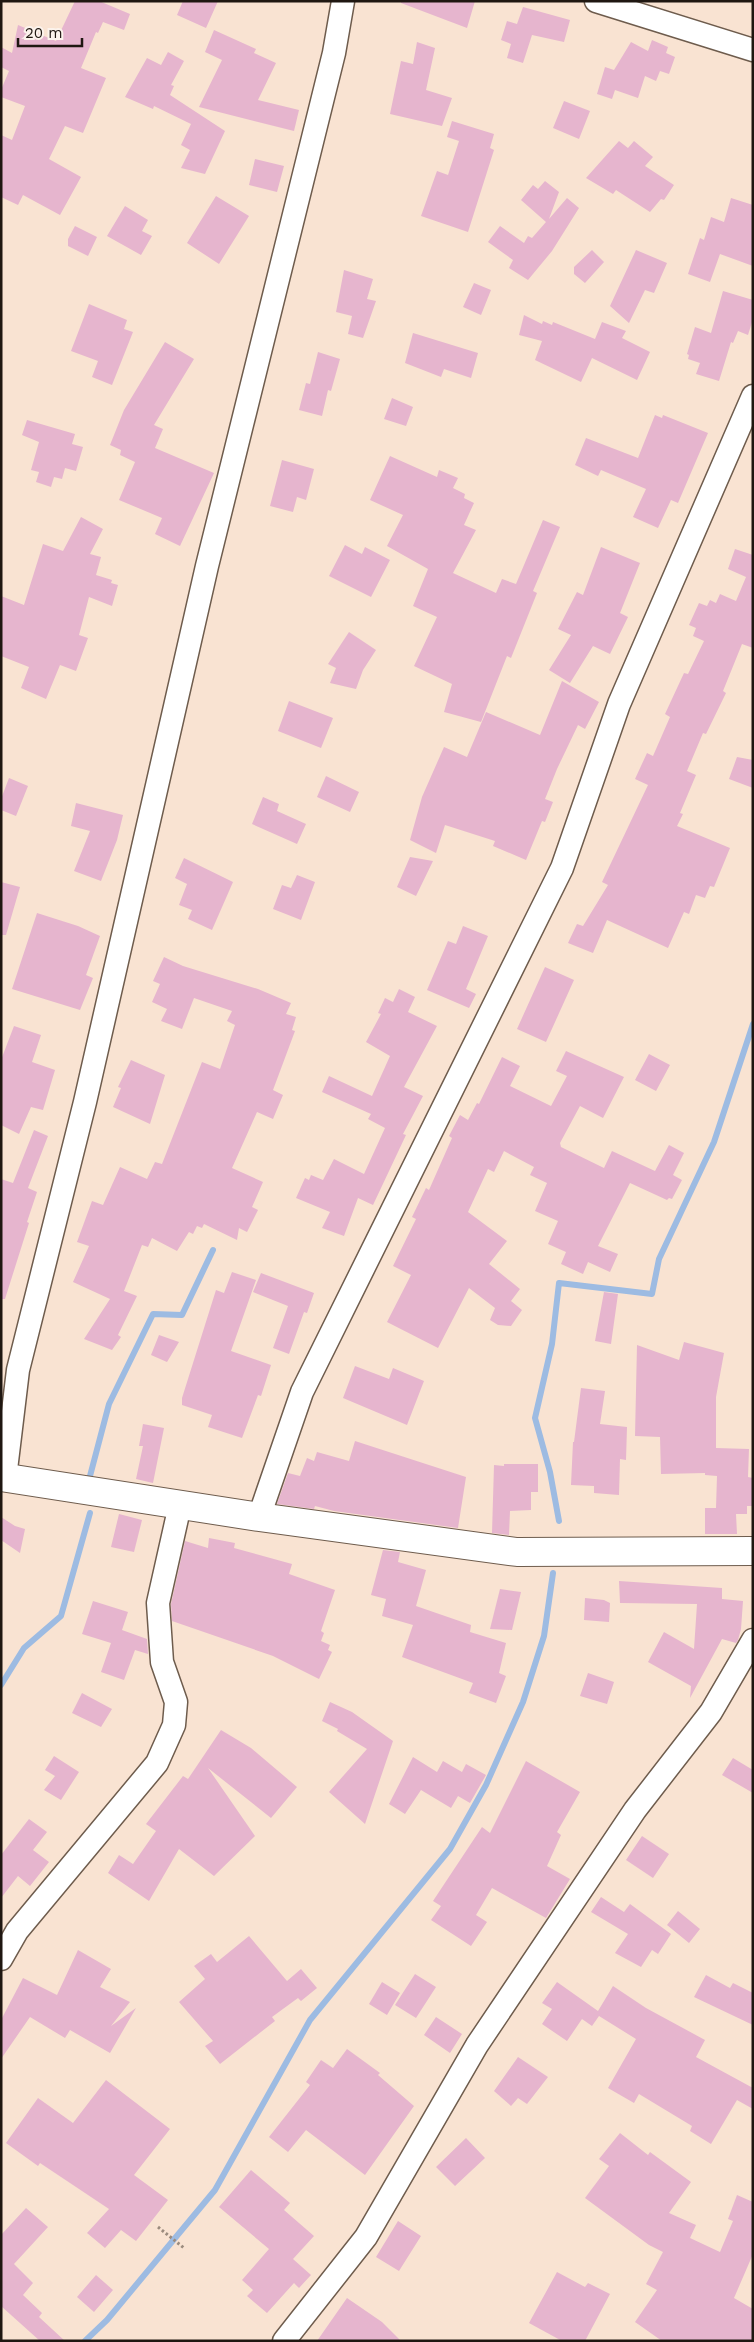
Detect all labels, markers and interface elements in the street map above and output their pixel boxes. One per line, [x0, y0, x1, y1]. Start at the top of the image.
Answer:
scale bar [18, 15, 81, 47]
text: 20 m [25, 24, 63, 42]

